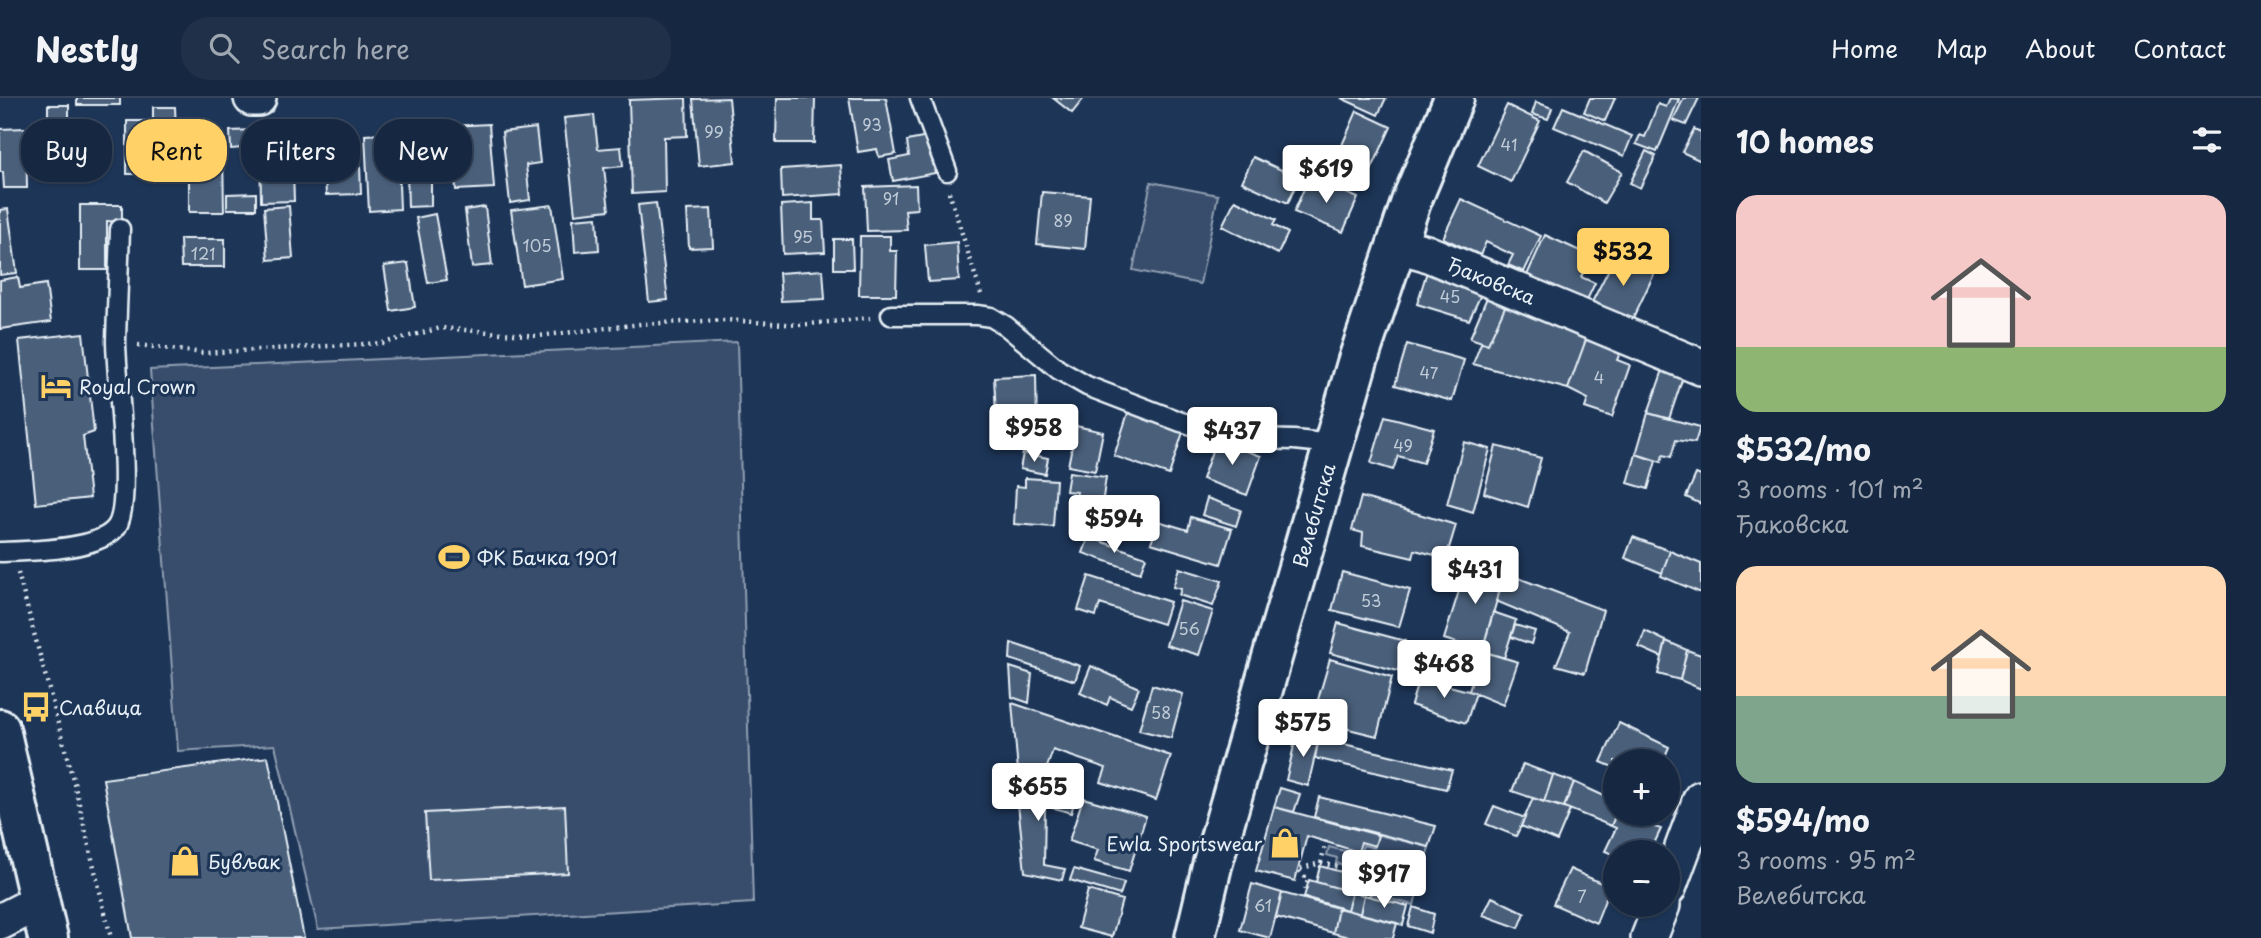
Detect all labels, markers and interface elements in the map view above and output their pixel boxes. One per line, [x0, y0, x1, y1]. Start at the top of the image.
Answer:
search box [181, 17, 671, 80]
text: Nestly [35, 23, 139, 73]
icon: search [205, 29, 243, 67]
text: Search here [261, 29, 410, 68]
text: Home [1831, 30, 1898, 66]
text: Map [1936, 30, 1987, 66]
text: About [2025, 30, 2095, 66]
text: Contact [2133, 30, 2226, 66]
house number: 93 [862, 112, 882, 136]
text: 10 homes [1736, 118, 1874, 163]
chip: Buy [21, 119, 112, 182]
chip: Rent [126, 119, 227, 182]
chip: Filters [241, 119, 360, 182]
chip: New [374, 119, 472, 182]
house number: 99 [704, 119, 724, 143]
icon: filters [2188, 121, 2226, 159]
house number: 41 [1501, 132, 1517, 156]
pin: $619 [1285, 146, 1367, 205]
text: $619 [1299, 150, 1353, 185]
house number: 91 [883, 186, 899, 210]
house number: 89 [1053, 208, 1073, 232]
house number: 95 [793, 224, 813, 248]
pin: $532 [1582, 228, 1664, 288]
house number: 105 [522, 233, 552, 257]
text: $532 [1593, 233, 1653, 268]
icon: home [1918, 240, 2044, 366]
house number: 121 [191, 241, 215, 265]
street label: Ђаковска [1443, 249, 1540, 311]
house number: 45 [1440, 284, 1460, 308]
house number: 47 [1420, 360, 1439, 384]
house number: 4 [1594, 365, 1604, 389]
hotel icon: Royal Crown [39, 369, 73, 403]
place label: Royal Crown [79, 372, 196, 400]
pin: $958 [993, 404, 1075, 464]
pin: $437 [1191, 408, 1273, 467]
text: $958 [1005, 409, 1063, 444]
text: $437 [1203, 412, 1261, 447]
text: $532/mo [1736, 426, 1871, 471]
house number: 49 [1393, 433, 1413, 457]
street label: Велебитска [1285, 460, 1341, 571]
text: 3 rooms · 101 m² [1736, 471, 1924, 506]
pin: $594 [1073, 496, 1155, 555]
text: $594 [1085, 500, 1143, 535]
text: Ђаковска [1736, 506, 1849, 541]
sports icon: ФК Бачка 1901 [437, 540, 471, 574]
place label: ФК Бачка 1901 [477, 543, 617, 571]
pin: $431 [1434, 546, 1516, 606]
text: $431 [1448, 551, 1502, 586]
house number: 53 [1361, 588, 1381, 612]
icon: home [1918, 611, 2044, 737]
house number: 56 [1178, 616, 1200, 640]
pin: $468 [1403, 640, 1485, 700]
text: $468 [1413, 645, 1475, 680]
bus stop icon: Славица [19, 690, 53, 724]
place label: Славица [59, 693, 141, 721]
house number: 58 [1151, 700, 1171, 724]
pin: $575 [1262, 700, 1344, 759]
text: $575 [1274, 704, 1332, 739]
map controls [1603, 749, 1680, 917]
button: + [1603, 749, 1680, 826]
pin: $655 [997, 764, 1079, 823]
text: $655 [1008, 768, 1068, 803]
text: $594/mo [1736, 797, 1870, 842]
shop icon: Ewla Sportswear [1268, 826, 1302, 860]
place label: Ewla Sportswear [1107, 829, 1262, 857]
button: − [1603, 840, 1680, 917]
text: 3 rooms · 95 m² [1736, 842, 1916, 877]
shop icon: Бувљак [168, 844, 202, 878]
place label: Бувљак [208, 847, 280, 875]
pin: $917 [1343, 850, 1425, 910]
text: $917 [1358, 855, 1410, 890]
text: Велебитска [1736, 877, 1866, 912]
house number: 7 [1577, 884, 1587, 908]
house number: 61 [1254, 893, 1272, 917]

